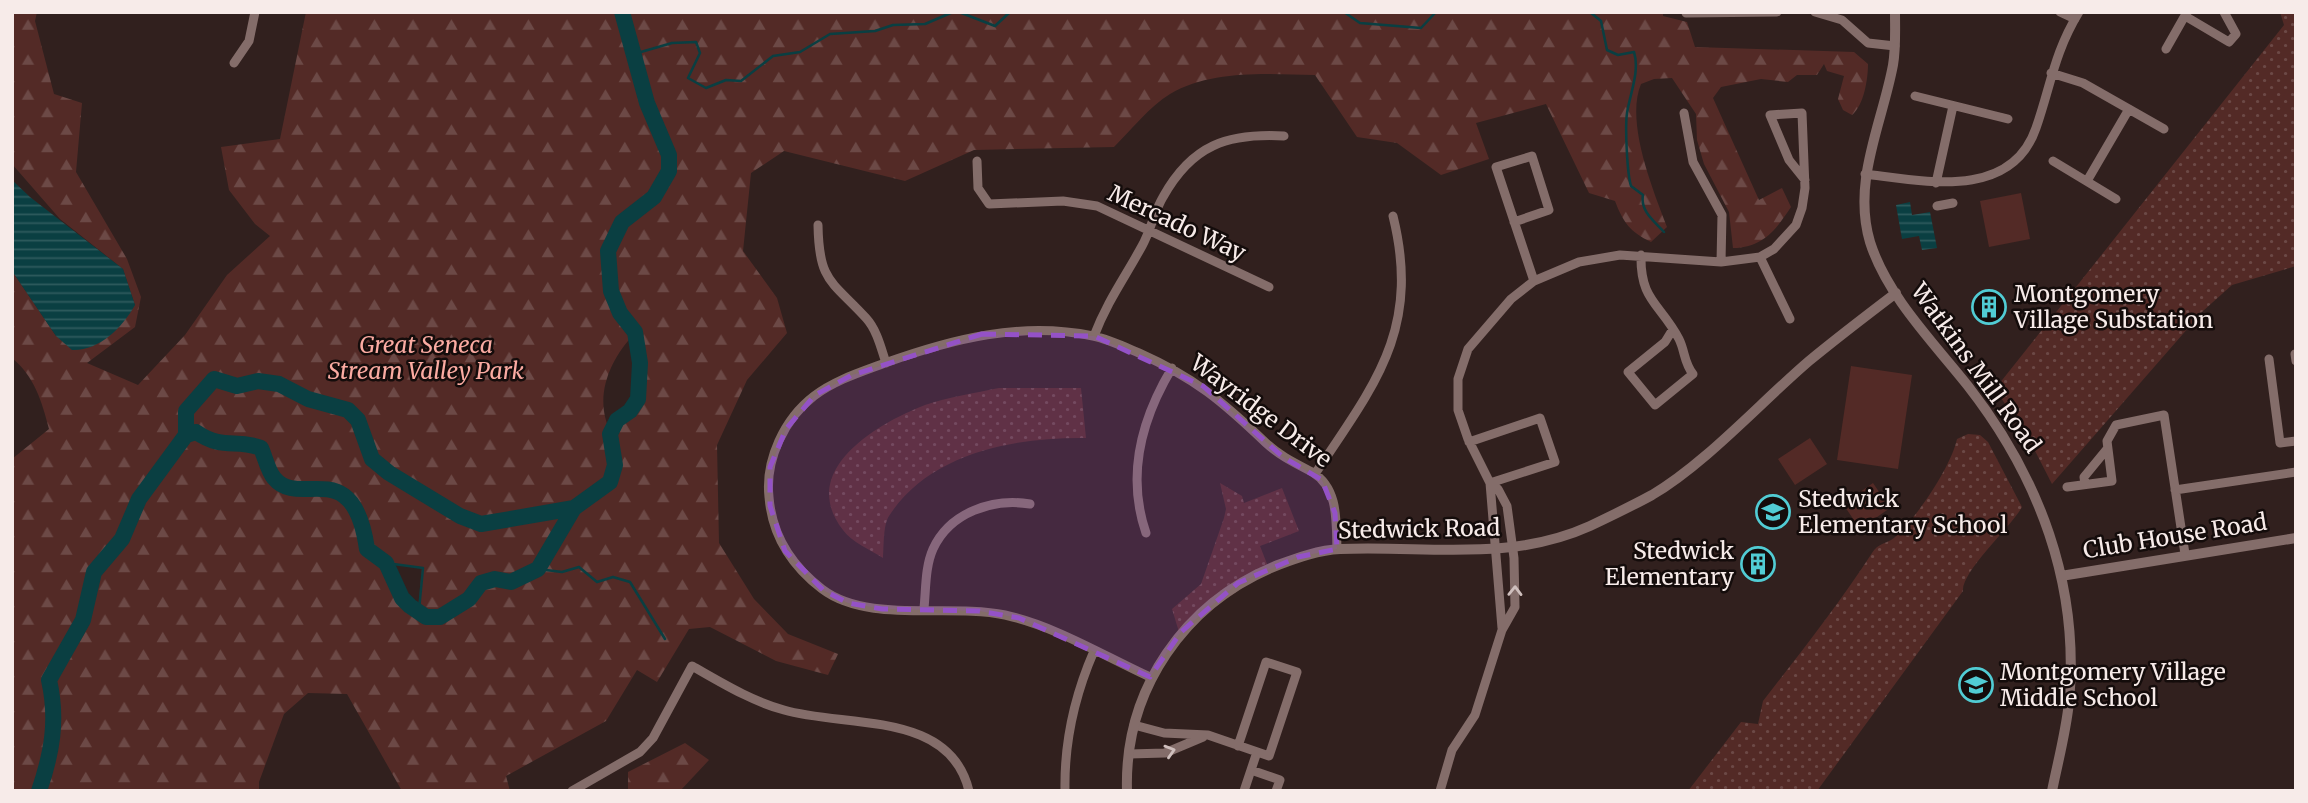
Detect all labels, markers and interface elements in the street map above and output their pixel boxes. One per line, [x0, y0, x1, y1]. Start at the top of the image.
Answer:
street label: Mercado Way [1104, 178, 1251, 267]
street label: Watkins Mill Road [1904, 276, 2048, 458]
place label: Montgomery Village Substation [2013, 279, 2213, 334]
building icon: Montgomery Village Substation [1970, 288, 2008, 326]
park label: Great Seneca Stream Valley Park [328, 330, 525, 385]
street label: Wayridge Drive [1184, 347, 1338, 473]
place label: Stedwick Elementary School [1798, 484, 2007, 539]
school or university icon: Stedwick Elementary School [1754, 493, 1792, 531]
street label: Club House Road [2081, 507, 2269, 564]
street label: Stedwick Road [1338, 513, 1501, 544]
place label: Stedwick Elementary [1605, 536, 1735, 591]
building icon: Stedwick Elementary [1739, 545, 1777, 583]
one-way arrow [1508, 585, 1523, 596]
place label: Montgomery Village Middle School [2000, 657, 2226, 712]
school or university icon: Montgomery Village Middle School [1957, 666, 1995, 704]
one-way arrow [1163, 744, 1175, 759]

